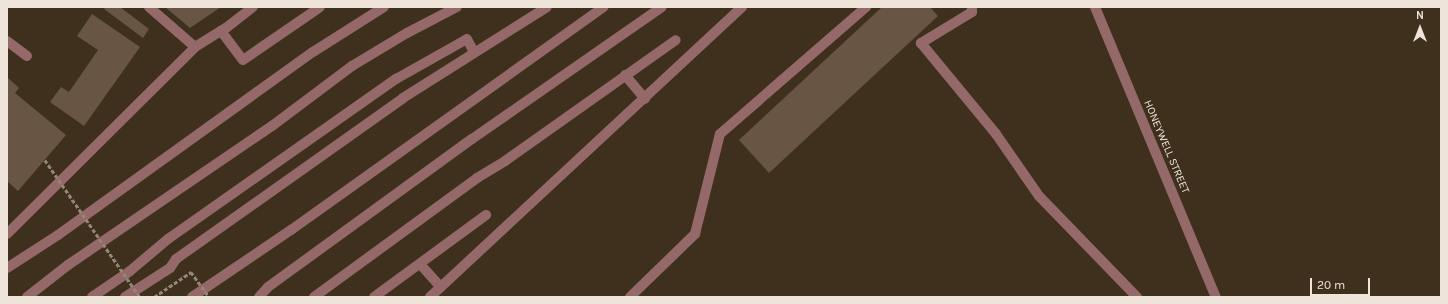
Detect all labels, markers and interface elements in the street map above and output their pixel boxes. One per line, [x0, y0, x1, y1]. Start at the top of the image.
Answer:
north arrow [1400, 8, 1440, 48]
text: N [1416, 9, 1424, 22]
street label: HONEYWELL STREET [1140, 98, 1192, 196]
scale bar [1312, 270, 1372, 296]
text: 20 m [1317, 278, 1345, 292]

